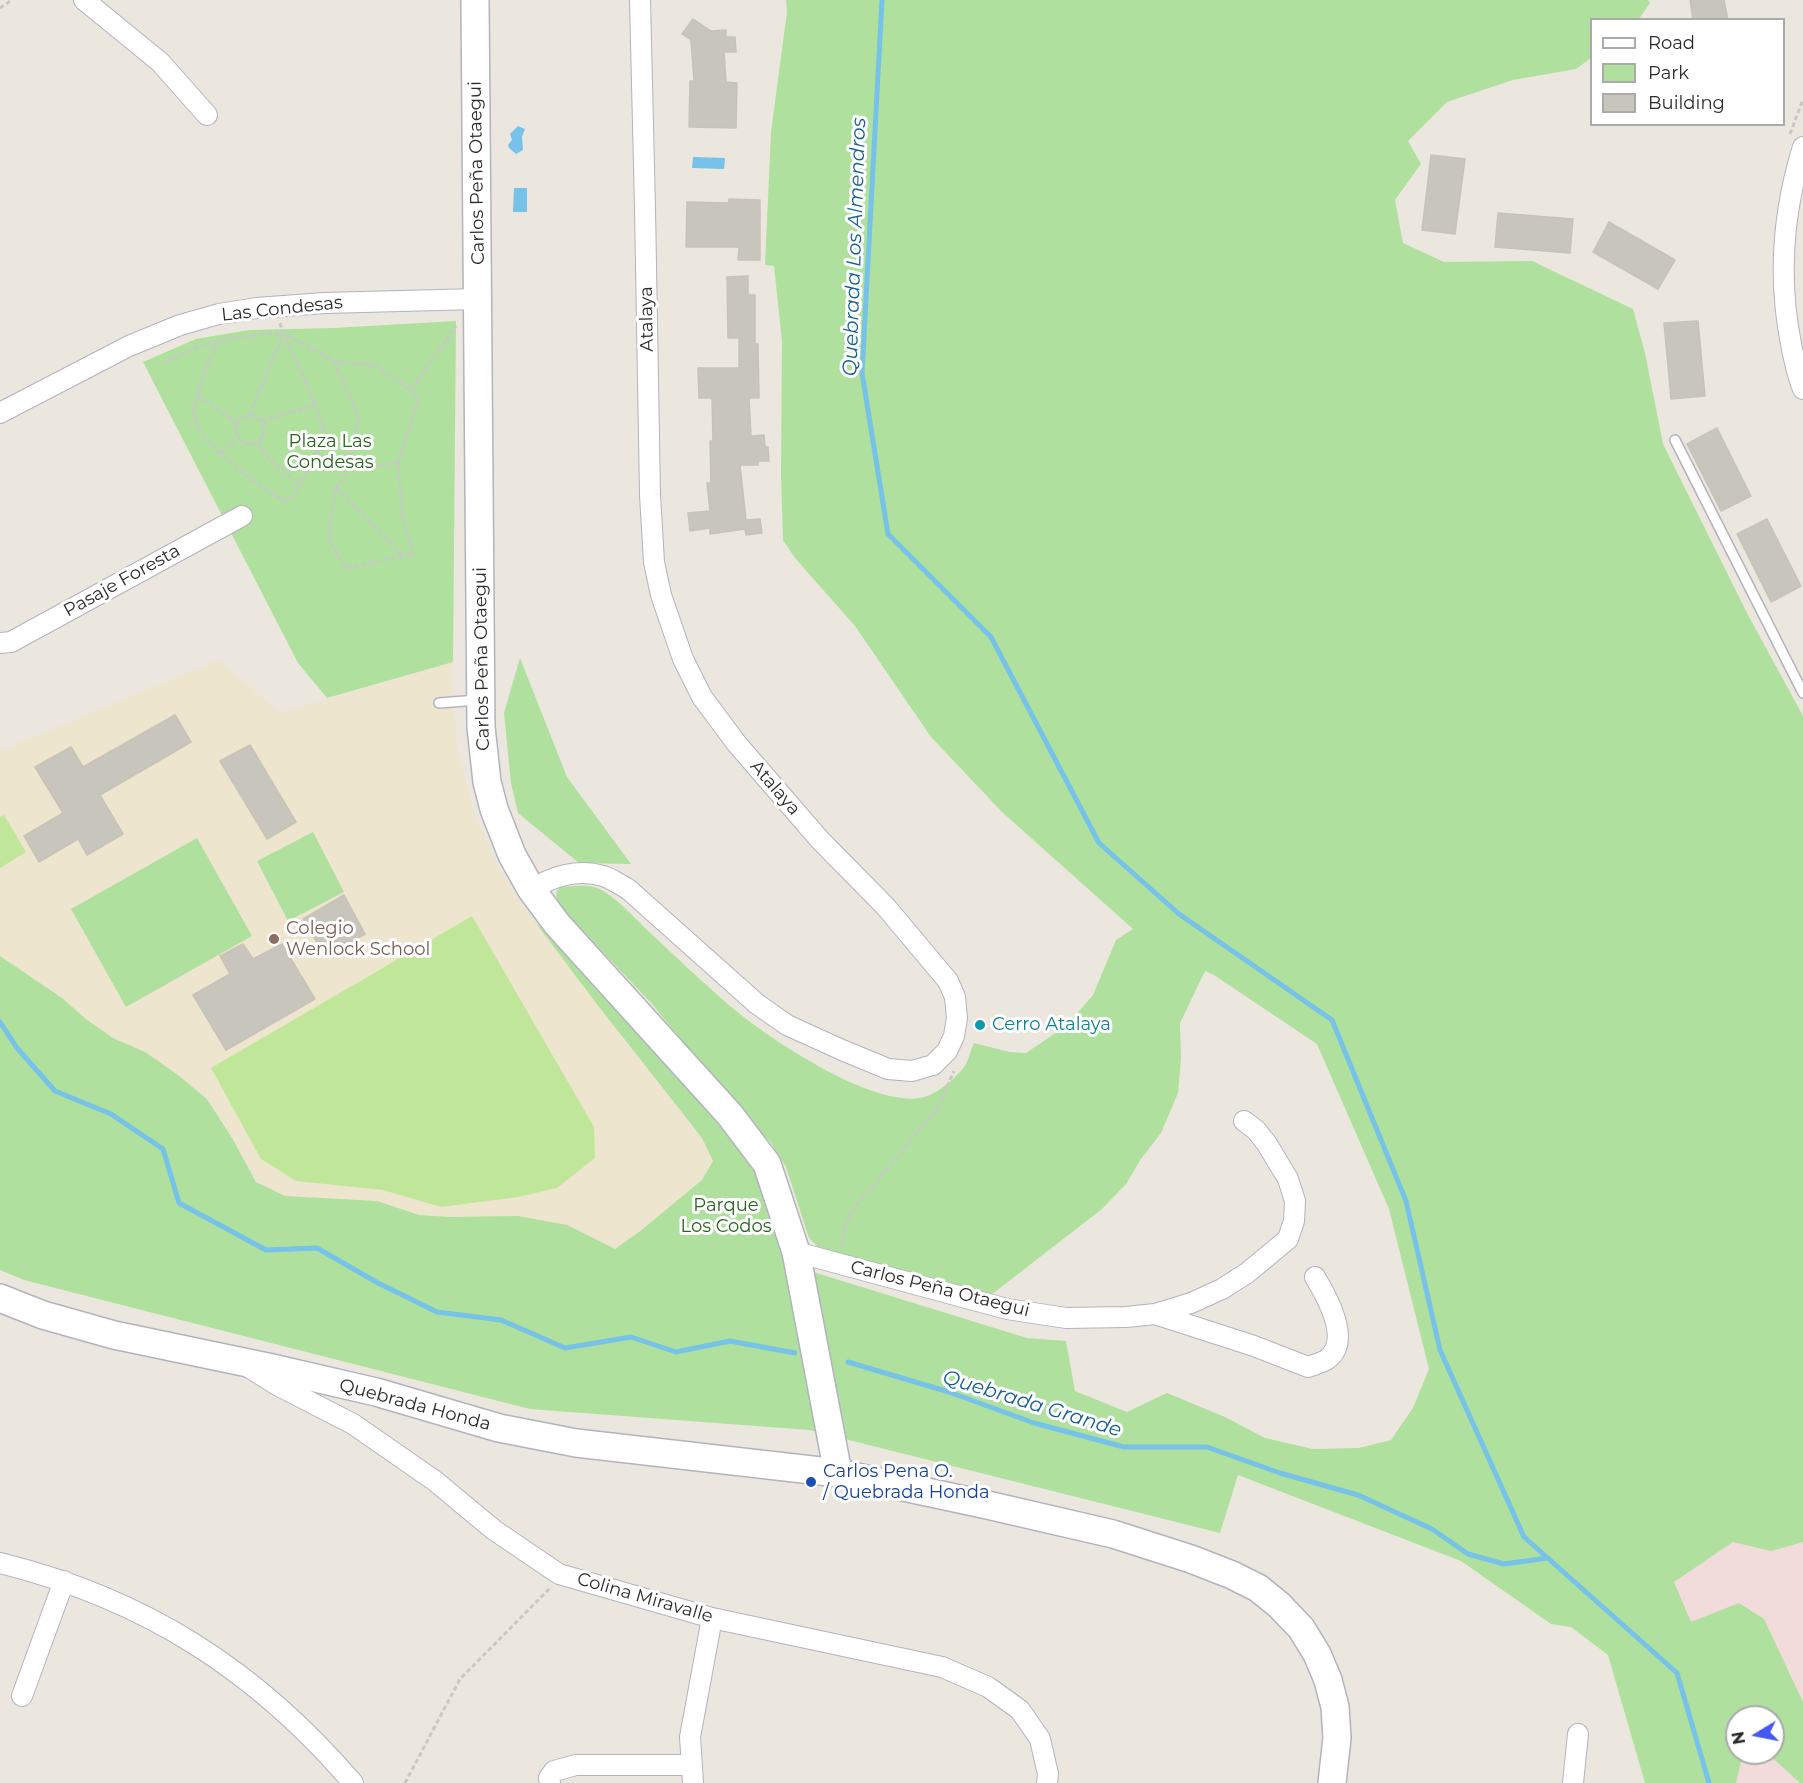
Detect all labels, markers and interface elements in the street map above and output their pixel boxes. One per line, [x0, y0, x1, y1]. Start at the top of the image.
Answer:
legend [1590, 18, 1785, 126]
text: Road [1648, 32, 1695, 54]
text: Park [1648, 62, 1689, 84]
street label: Carlos Peña Otaegui [465, 81, 489, 265]
text: Building [1648, 92, 1725, 114]
water label: Quebrada Los Almendros [838, 117, 872, 377]
street label: Atalaya [636, 286, 658, 352]
street label: Las Condesas [220, 292, 344, 326]
park label: Plaza Las Condesas [286, 431, 374, 474]
street label: Pasaje Foresta [60, 540, 184, 622]
street label: Carlos Peña Otaegui [470, 567, 494, 751]
street label: Atalaya [745, 756, 805, 820]
place label: Colegio Wenlock School [286, 918, 430, 960]
marker: Colegio Wenlock School [267, 932, 281, 946]
place label: Cerro Atalaya [992, 1014, 1111, 1036]
marker: Cerro Atalaya [973, 1018, 987, 1032]
park label: Parque Los Codos [680, 1195, 772, 1238]
street label: Carlos Peña Otaegui [848, 1256, 1032, 1322]
water label: Quebrada Grande [940, 1365, 1124, 1443]
street label: Quebrada Honda [337, 1374, 493, 1436]
place label: Carlos Pena O. / Quebrada Honda [823, 1461, 990, 1504]
marker: Carlos Pena O. / Quebrada Honda [804, 1475, 818, 1489]
street label: Colina Miravalle [575, 1568, 715, 1628]
north arrow [1725, 1705, 1785, 1765]
text: N [1728, 1730, 1749, 1746]

